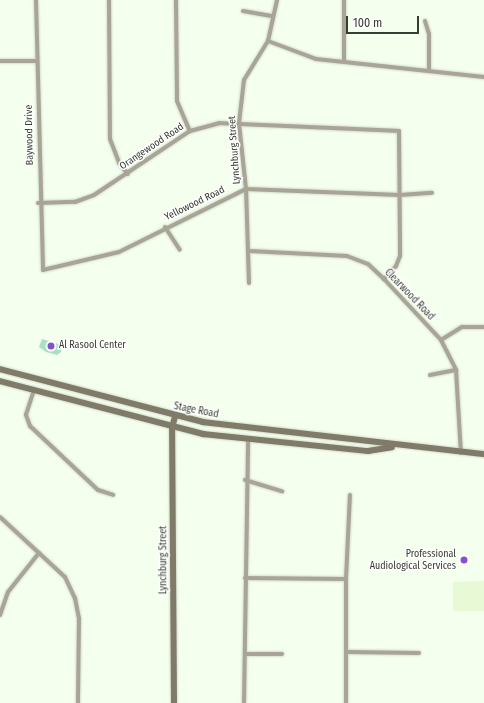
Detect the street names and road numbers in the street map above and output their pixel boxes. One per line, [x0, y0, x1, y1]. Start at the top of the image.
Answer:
street label: Baywood Drive [23, 105, 37, 165]
street label: Lynchburg Street [227, 115, 243, 185]
street label: Orangewood Road [118, 121, 186, 173]
street label: Yellowood Road [163, 184, 227, 224]
street label: Clearwood Road [382, 267, 436, 323]
street label: Stage Road [173, 401, 219, 421]
street label: Lynchburg Street [158, 526, 170, 594]

